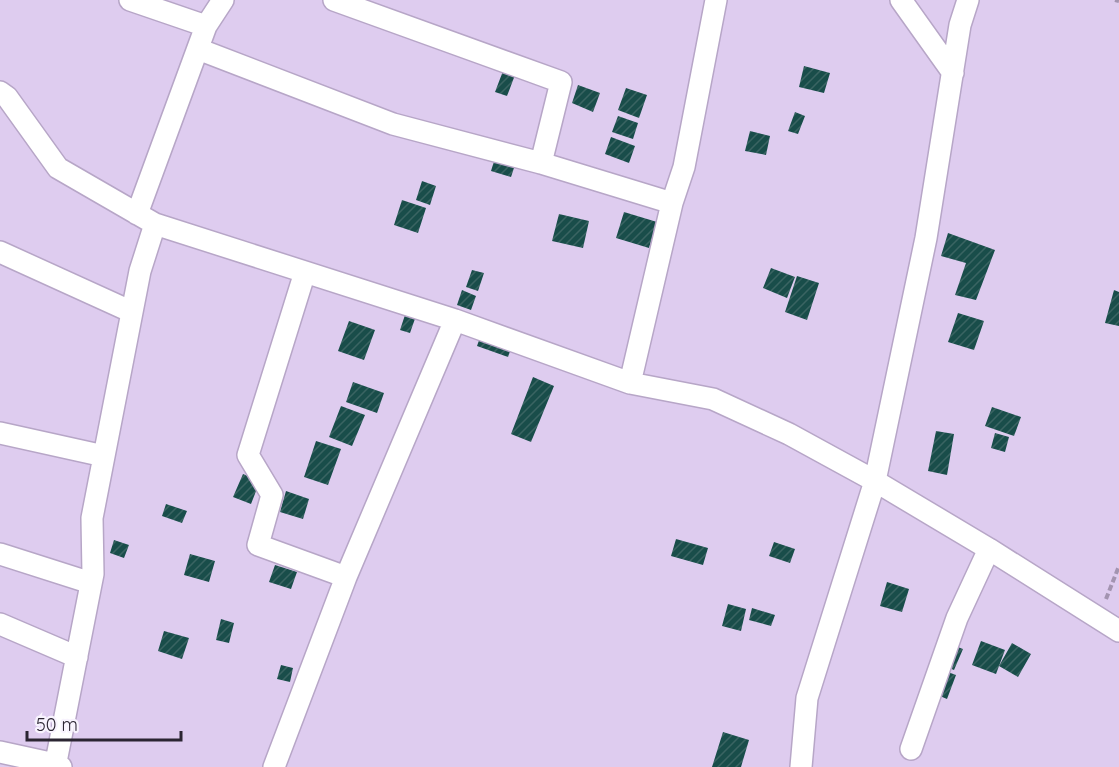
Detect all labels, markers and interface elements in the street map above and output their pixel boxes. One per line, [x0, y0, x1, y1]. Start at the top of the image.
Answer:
scale bar [27, 704, 182, 742]
text: 50 m [36, 713, 78, 736]

